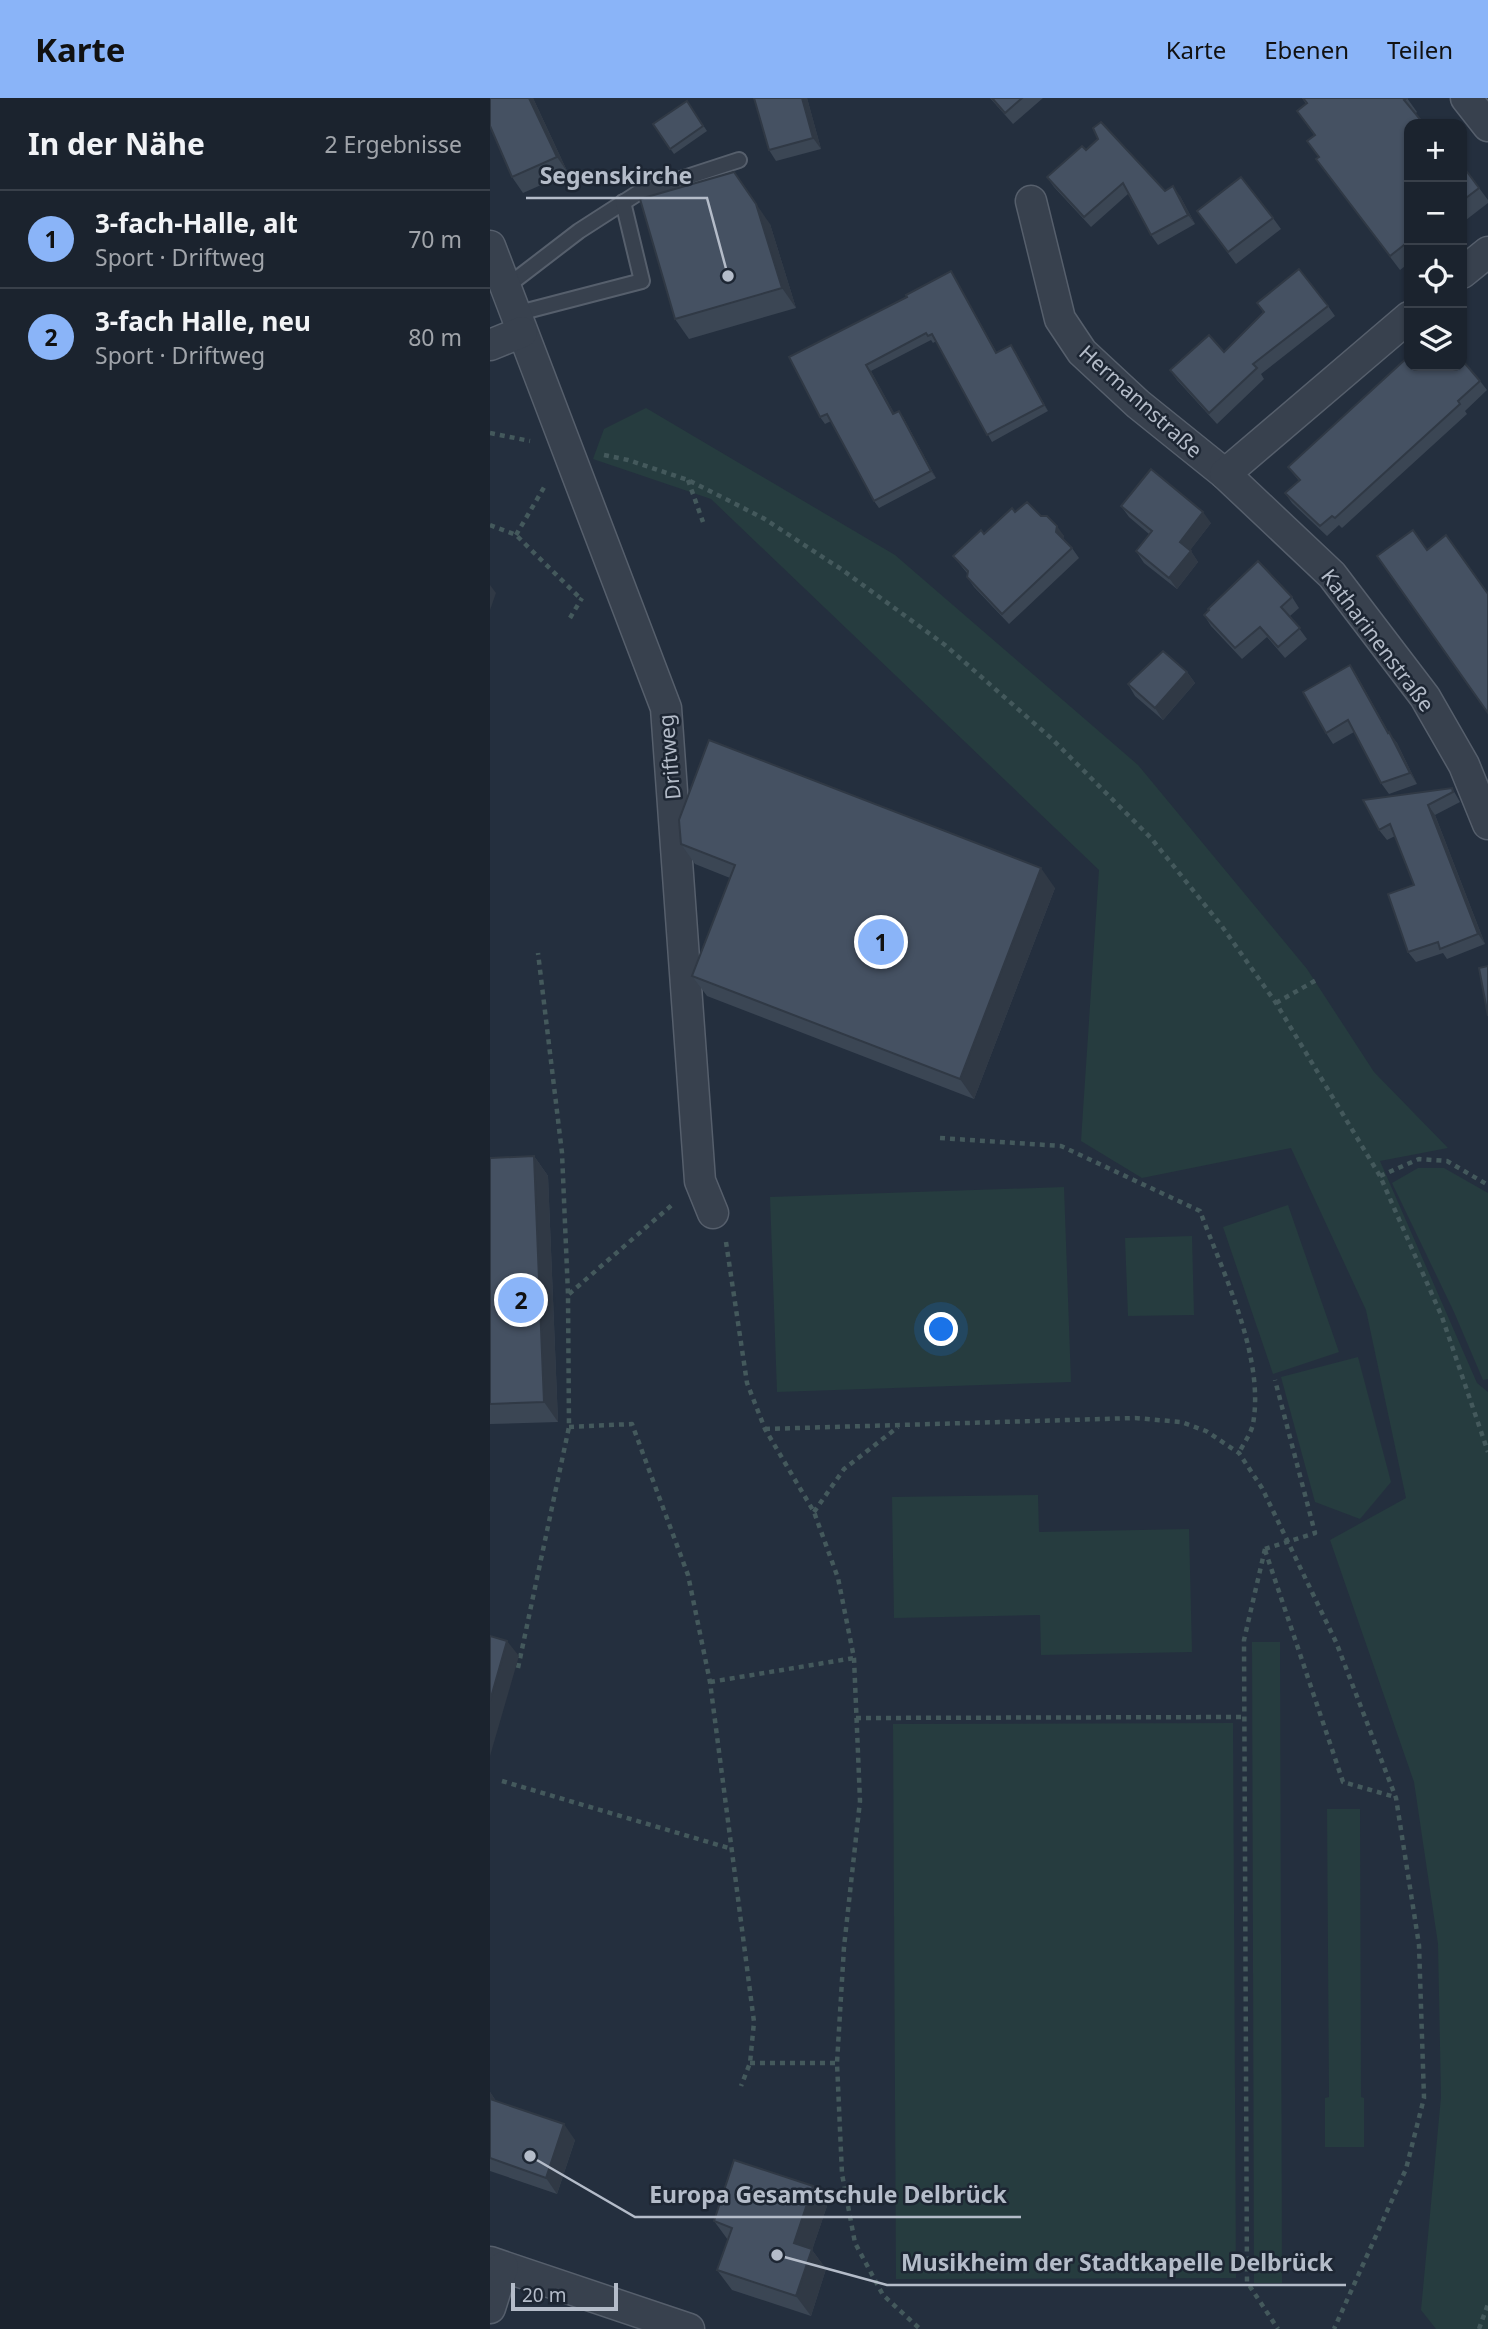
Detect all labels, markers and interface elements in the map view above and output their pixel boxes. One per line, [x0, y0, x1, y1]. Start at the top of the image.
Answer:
text: Karte [35, 27, 125, 72]
text: Karte [1166, 33, 1226, 66]
text: Ebenen [1264, 33, 1349, 66]
text: Teilen [1387, 33, 1453, 66]
map controls [1404, 119, 1467, 371]
button: + [1404, 119, 1467, 182]
text: In der Nähe [28, 123, 205, 164]
text: 2 Ergebnisse [324, 128, 462, 160]
callout: Segenskirche [526, 154, 707, 198]
text: Segenskirche [540, 159, 692, 191]
button: − [1404, 182, 1467, 245]
text: 3-fach-Halle, alt [95, 205, 298, 241]
text: 1 [44, 223, 58, 255]
text: 70 m [408, 223, 462, 255]
text: Sport · Driftweg [95, 241, 265, 273]
button: locate [1404, 245, 1467, 308]
text: 3-fach Halle, neu [95, 303, 311, 339]
button: layers [1404, 308, 1467, 371]
text: 2 [44, 321, 58, 353]
text: 80 m [408, 321, 462, 353]
street label: Hermannstraße [1074, 338, 1208, 464]
text: Sport · Driftweg [95, 339, 265, 371]
street label: Katharinenstraße [1315, 563, 1441, 717]
street label: Driftweg [651, 713, 687, 801]
pin: 1 [858, 916, 904, 968]
pin: 2 [498, 1274, 544, 1326]
your location [924, 1312, 958, 1346]
callout: Europa Gesamtschule Delbrück [635, 2173, 1021, 2217]
text: Europa Gesamtschule Delbrück [649, 2178, 1008, 2210]
callout: Musikheim der Stadtkapelle Delbrück [887, 2241, 1346, 2285]
text: Musikheim der Stadtkapelle Delbrück [901, 2246, 1334, 2278]
scale bar [511, 2280, 618, 2312]
text: 20 m [522, 2282, 566, 2308]

